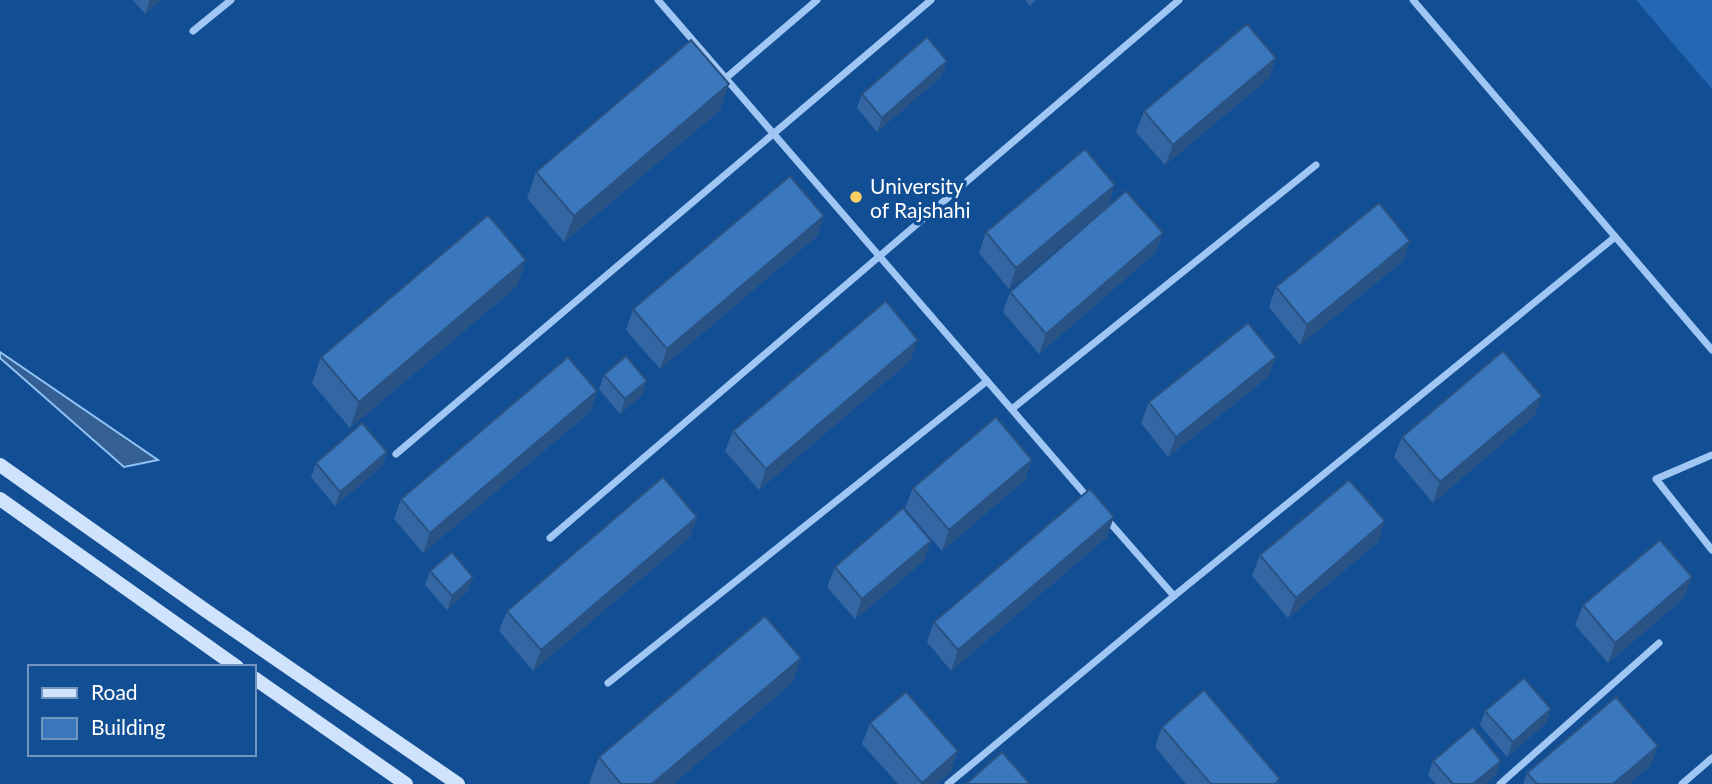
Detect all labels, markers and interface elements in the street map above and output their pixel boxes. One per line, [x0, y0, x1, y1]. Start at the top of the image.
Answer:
place label: University of Rajshahi [870, 173, 971, 222]
marker: University of Rajshahi [848, 189, 864, 205]
legend [28, 665, 256, 756]
text: Road [91, 679, 138, 704]
text: Building [91, 714, 166, 739]

